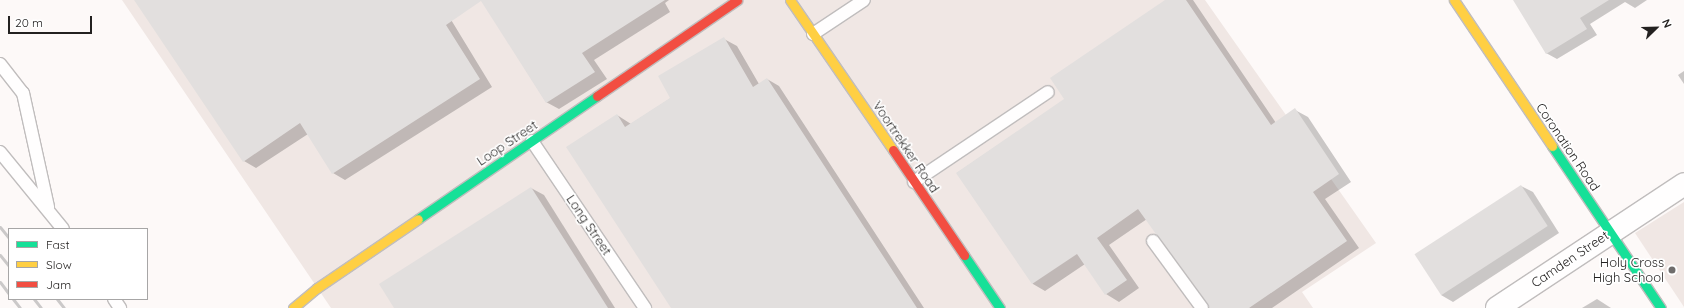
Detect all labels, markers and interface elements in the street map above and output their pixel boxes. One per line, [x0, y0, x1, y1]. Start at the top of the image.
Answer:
scale bar [10, 8, 94, 34]
north arrow [1636, 8, 1676, 48]
text: 20 m [15, 15, 43, 30]
text: N [1659, 17, 1675, 30]
street label: Voortrekker Road [870, 98, 942, 196]
street label: Coronation Road [1533, 100, 1603, 194]
street label: Loop Street [474, 117, 540, 169]
street label: Long Street [563, 192, 615, 258]
street label: Camden Street [1528, 227, 1612, 291]
legend [8, 228, 148, 300]
text: Fast [46, 237, 70, 252]
place label: Holy Cross High School [1593, 255, 1664, 286]
text: Slow [46, 257, 72, 272]
marker: Holy Cross High School [1667, 265, 1677, 275]
text: Jam [46, 277, 71, 292]

